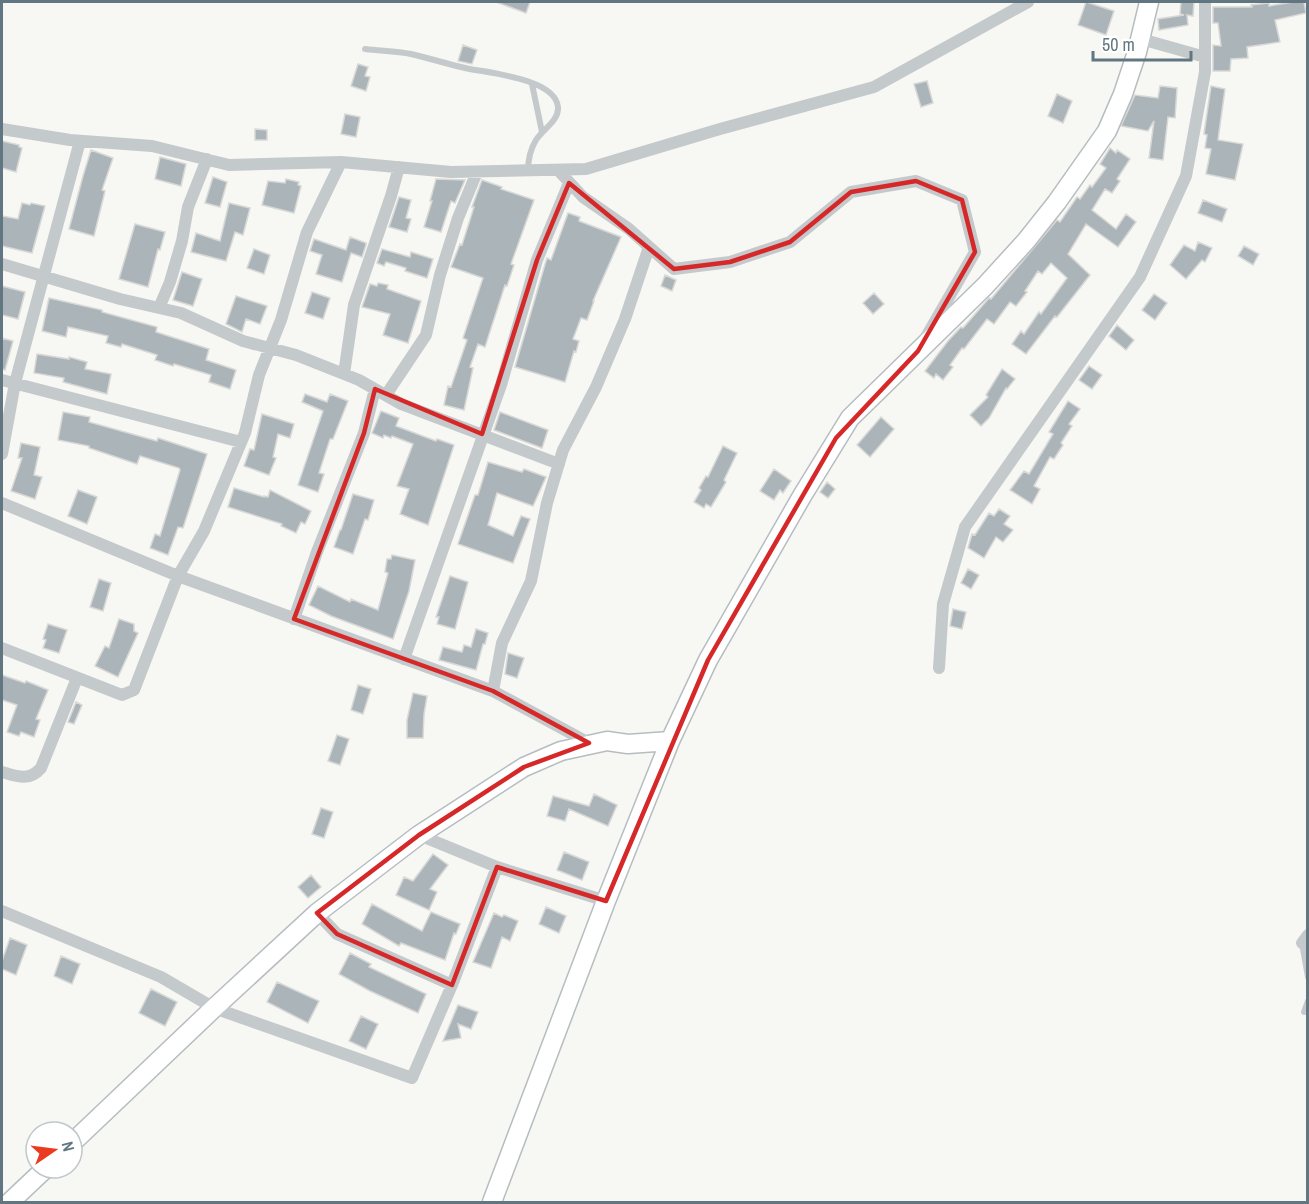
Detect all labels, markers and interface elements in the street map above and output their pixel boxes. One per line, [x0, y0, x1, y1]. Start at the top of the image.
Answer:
scale bar [1093, 24, 1190, 62]
text: 50 m [1102, 32, 1135, 57]
north arrow [24, 1120, 84, 1180]
text: N [57, 1139, 80, 1154]

